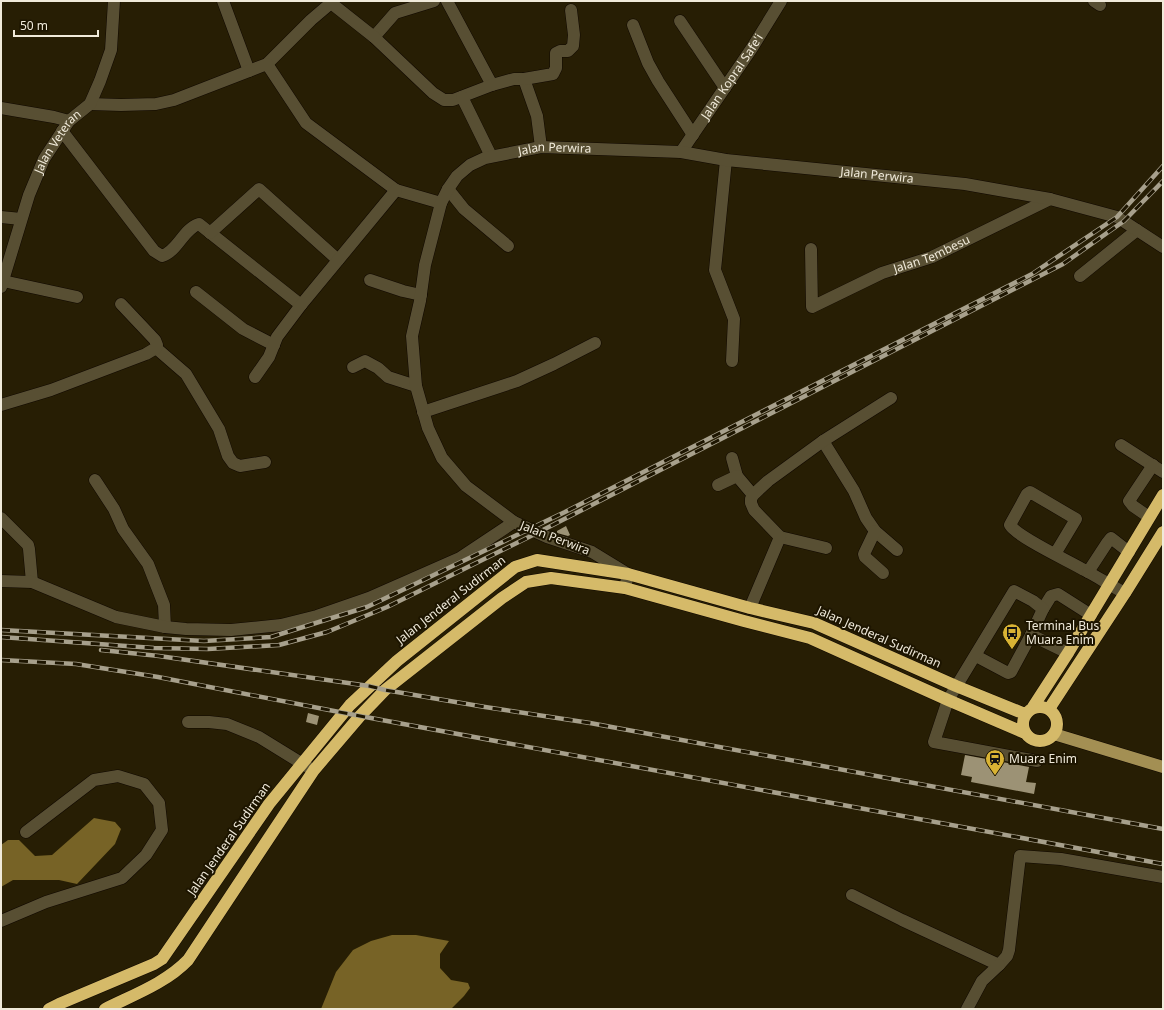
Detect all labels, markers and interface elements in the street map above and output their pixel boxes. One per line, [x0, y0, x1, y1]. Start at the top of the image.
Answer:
scale bar [14, 12, 98, 38]
text: 50 m [20, 17, 48, 34]
street label: Jalan Kopral Safe'i [696, 30, 767, 124]
street label: Jalan Veteran [29, 106, 84, 177]
street label: Jalan Perwira [516, 138, 592, 159]
street label: Jalan Perwira [839, 162, 914, 187]
street label: Jalan Tembesu [890, 231, 973, 277]
street label: Jalan Perwira [517, 516, 592, 559]
street label: Jalan Jenderal Sudirman [392, 552, 509, 648]
street label: Jalan Jenderal Sudirman [813, 601, 944, 672]
place label: Terminal Bus Muara Enim [1026, 617, 1099, 648]
bus stop icon: Terminal Bus Muara Enim [1001, 622, 1023, 650]
station icon: Muara Enim [984, 748, 1006, 776]
place label: Muara Enim [1009, 750, 1077, 767]
street label: Jalan Jenderal Sudirman [182, 779, 274, 899]

